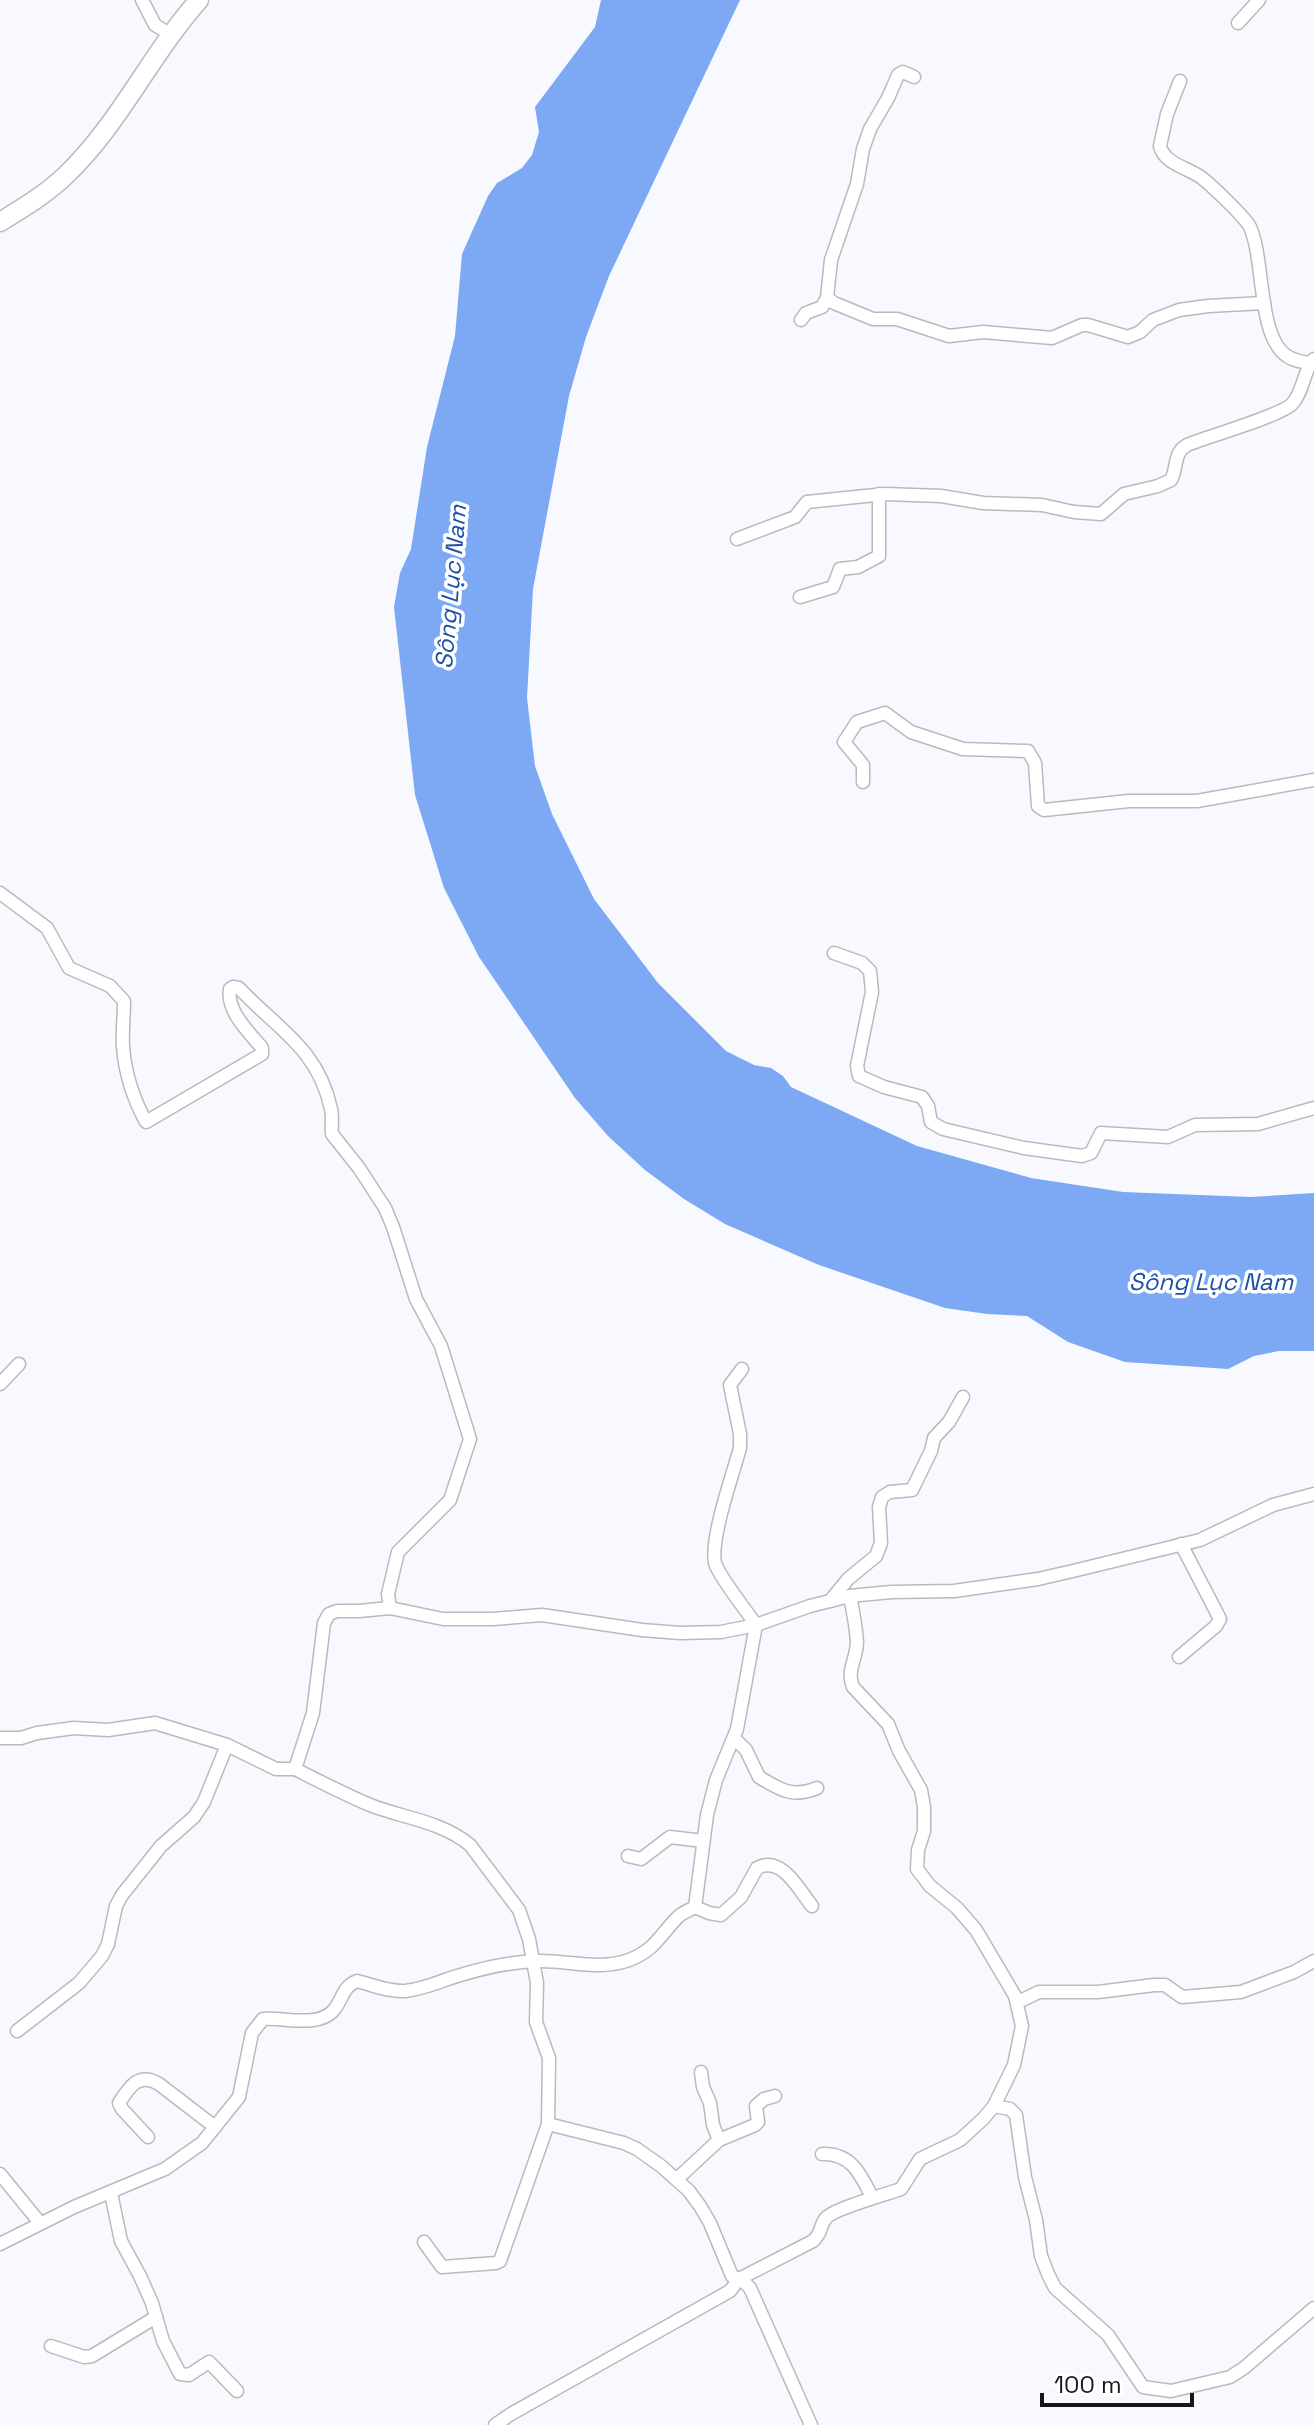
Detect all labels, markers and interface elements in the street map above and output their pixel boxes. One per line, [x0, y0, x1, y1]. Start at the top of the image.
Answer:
water label: Sông Lục Nam [428, 502, 473, 670]
water label: Sông Lục Nam [1129, 1266, 1295, 1297]
scale bar [1042, 2357, 1192, 2407]
text: 100 m [1054, 2369, 1122, 2400]

